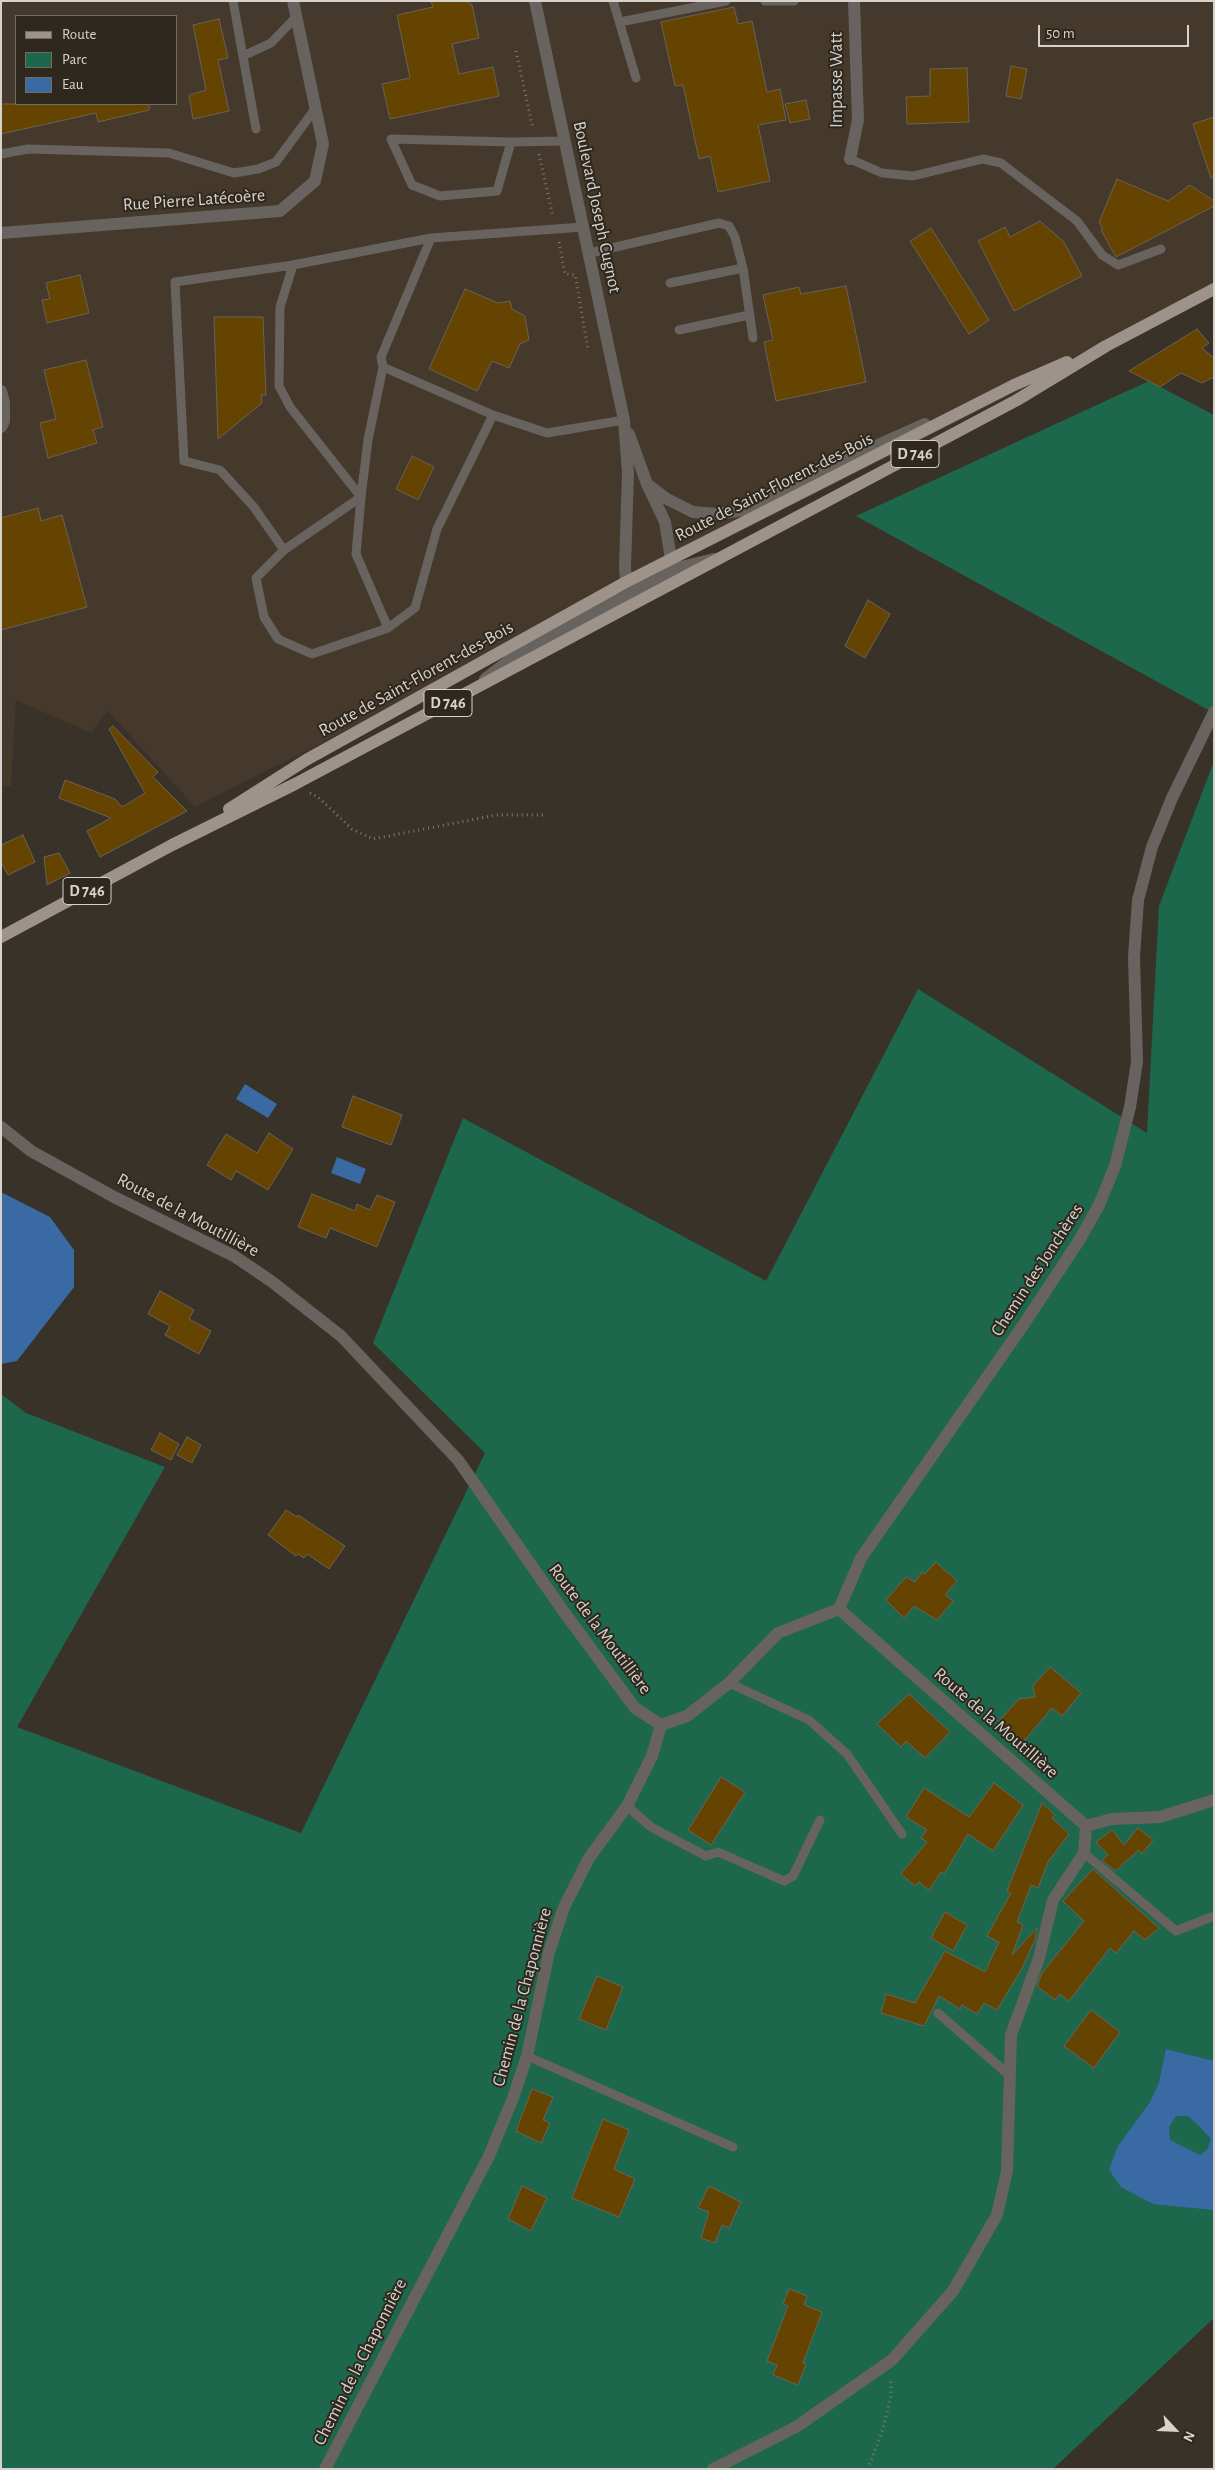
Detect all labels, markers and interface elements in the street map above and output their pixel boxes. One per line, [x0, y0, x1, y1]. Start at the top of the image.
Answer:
legend [15, 15, 178, 105]
scale bar [1040, 15, 1191, 47]
text: 50 m [1046, 26, 1075, 41]
text: Route [62, 27, 96, 42]
street label: Impasse Watt [826, 32, 848, 128]
text: Parc [62, 52, 87, 67]
text: Eau [62, 77, 84, 92]
street label: Boulevard Joseph Cugnot [568, 119, 626, 295]
street label: Rue Pierre Latécoère [122, 184, 266, 216]
street label: Route de Saint-Florent-des-Bois [671, 428, 877, 546]
road number: D 746 [891, 440, 939, 468]
street label: Route de Saint-Florent-des-Bois [315, 616, 517, 742]
road number: D 746 [424, 690, 472, 716]
road number: D 746 [63, 878, 111, 904]
street label: Route de la Moutillière [113, 1168, 263, 1262]
street label: Chemin des Jonchères [986, 1200, 1088, 1340]
street label: Route de la Moutillière [544, 1559, 656, 1699]
street label: Route de la Moutillière [929, 1663, 1063, 1783]
street label: Chemin de la Chaponnière [488, 1905, 556, 2089]
street label: Chemin de la Chaponnière [309, 2275, 411, 2449]
north arrow [1150, 2405, 1200, 2455]
text: N [1180, 2429, 1197, 2444]

